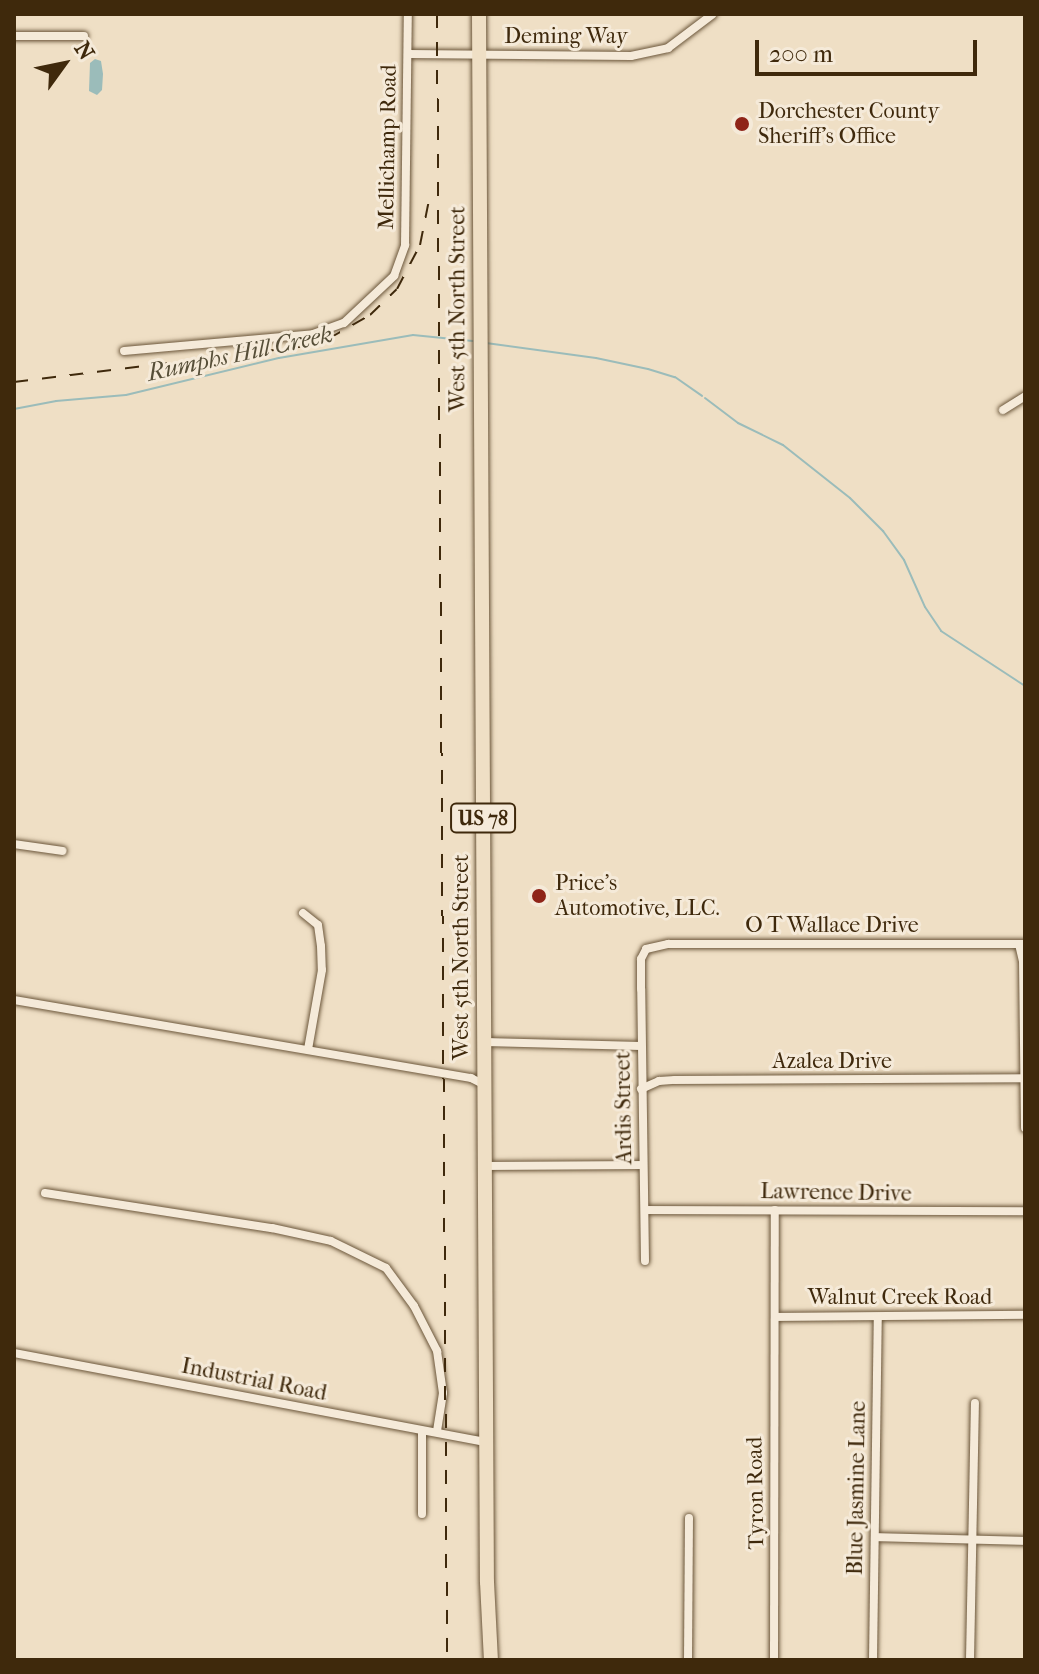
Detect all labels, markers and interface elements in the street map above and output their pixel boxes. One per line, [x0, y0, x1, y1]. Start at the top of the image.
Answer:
north arrow [24, 24, 104, 104]
street label: Deming Way [504, 24, 628, 50]
scale bar [759, 24, 981, 74]
text: N [69, 37, 100, 65]
text: 200 m [769, 40, 833, 68]
street label: Mellichamp Road [373, 64, 403, 230]
place label: Dorchester County Sheriff's Office [758, 98, 939, 150]
marker: Dorchester County Sheriff's Office [733, 115, 751, 133]
street label: West 5th North Street [445, 206, 471, 412]
water label: Rumphs Hill Creek [145, 320, 335, 388]
road number: US 78 [449, 802, 517, 834]
street label: West 5th North Street [449, 854, 475, 1060]
place label: Price's Automotive, LLC. [555, 870, 720, 922]
marker: Price's Automotive, LLC. [530, 887, 548, 905]
street label: O T Wallace Drive [745, 913, 919, 939]
street label: Azalea Drive [772, 1049, 892, 1075]
street label: Ardis Street [610, 1051, 638, 1165]
street label: Lawrence Drive [760, 1178, 912, 1208]
street label: Walnut Creek Road [808, 1285, 992, 1311]
street label: Industrial Road [179, 1353, 329, 1407]
street label: Blue Jasmine Lane [842, 1401, 872, 1575]
street label: Tyron Road [742, 1436, 770, 1550]

